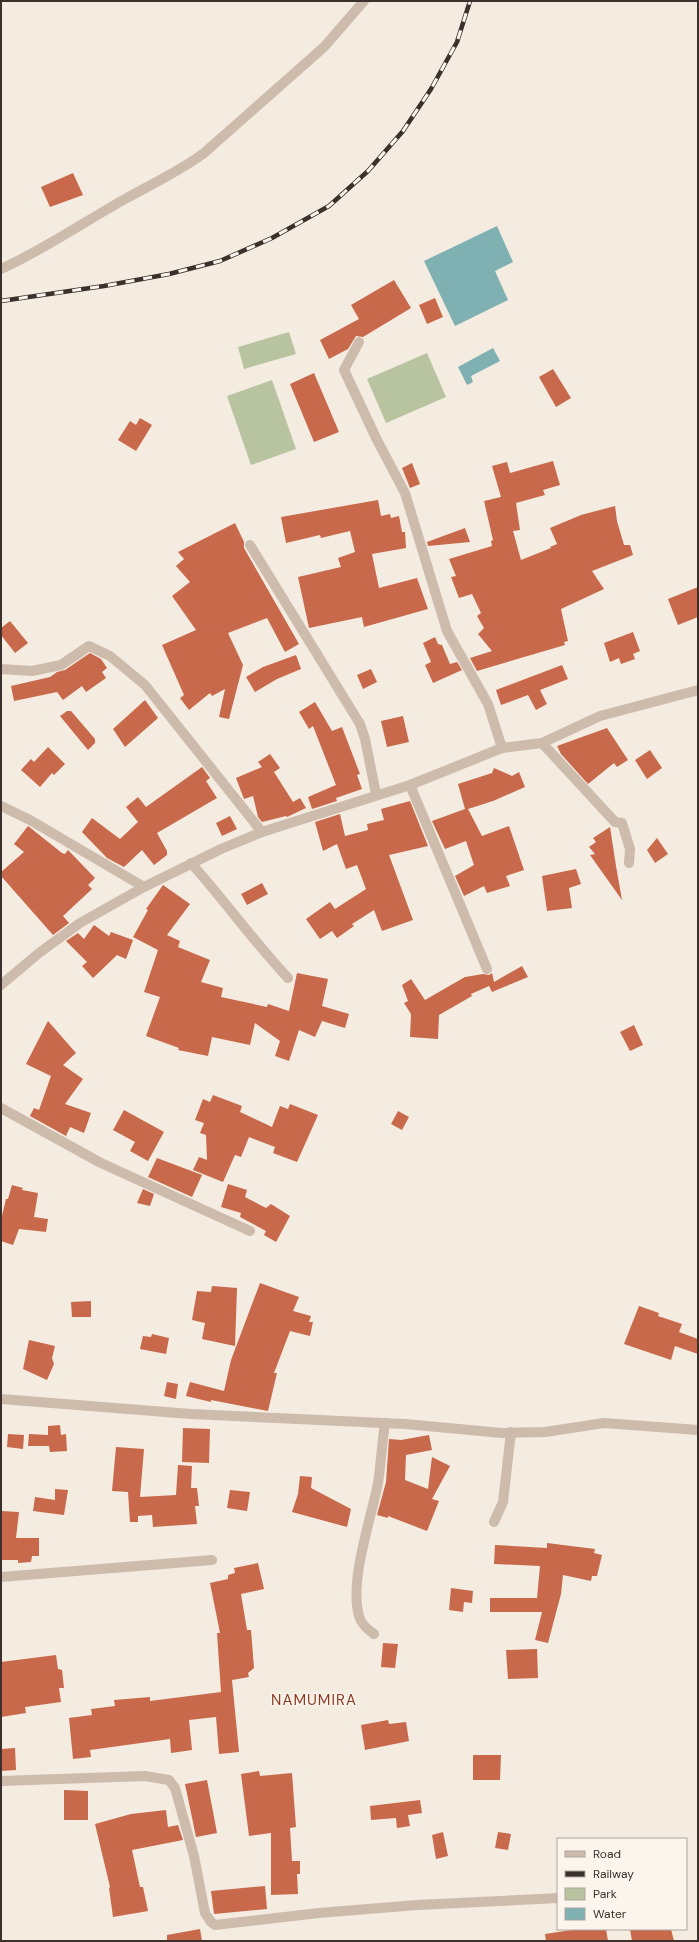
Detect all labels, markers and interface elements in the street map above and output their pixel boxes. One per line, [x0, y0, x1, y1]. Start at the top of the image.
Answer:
district label: NAMUMIRA [271, 1690, 357, 1710]
legend [557, 1838, 687, 1930]
text: Road [593, 1846, 621, 1862]
text: Railway [593, 1866, 634, 1882]
text: Park [593, 1886, 617, 1902]
text: Water [593, 1906, 627, 1922]

